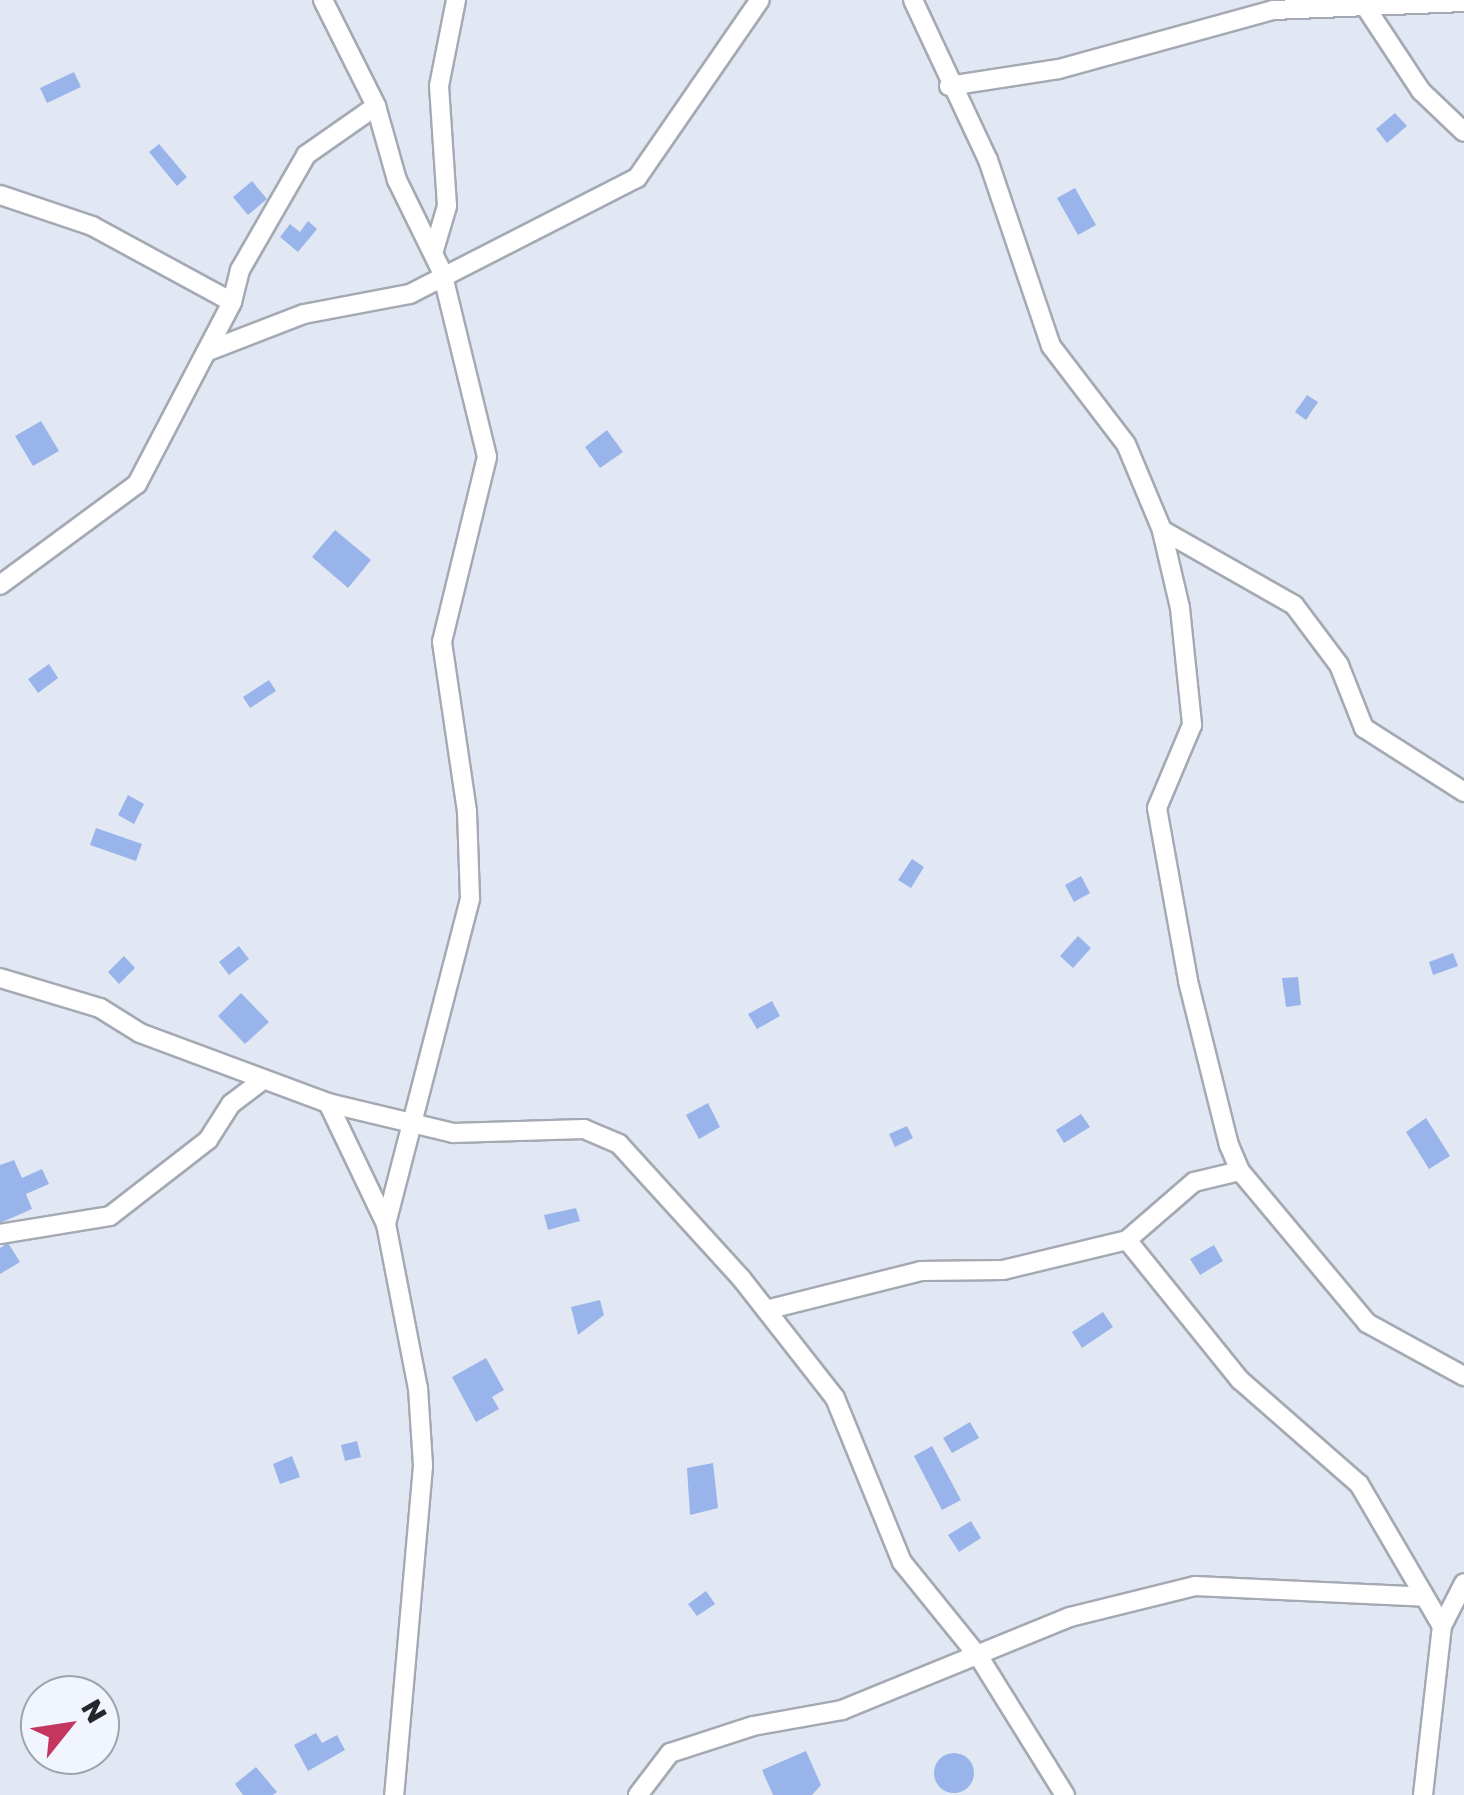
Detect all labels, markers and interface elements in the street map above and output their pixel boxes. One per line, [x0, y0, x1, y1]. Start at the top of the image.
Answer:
north arrow [20, 1675, 120, 1775]
text: N [75, 1693, 114, 1728]

